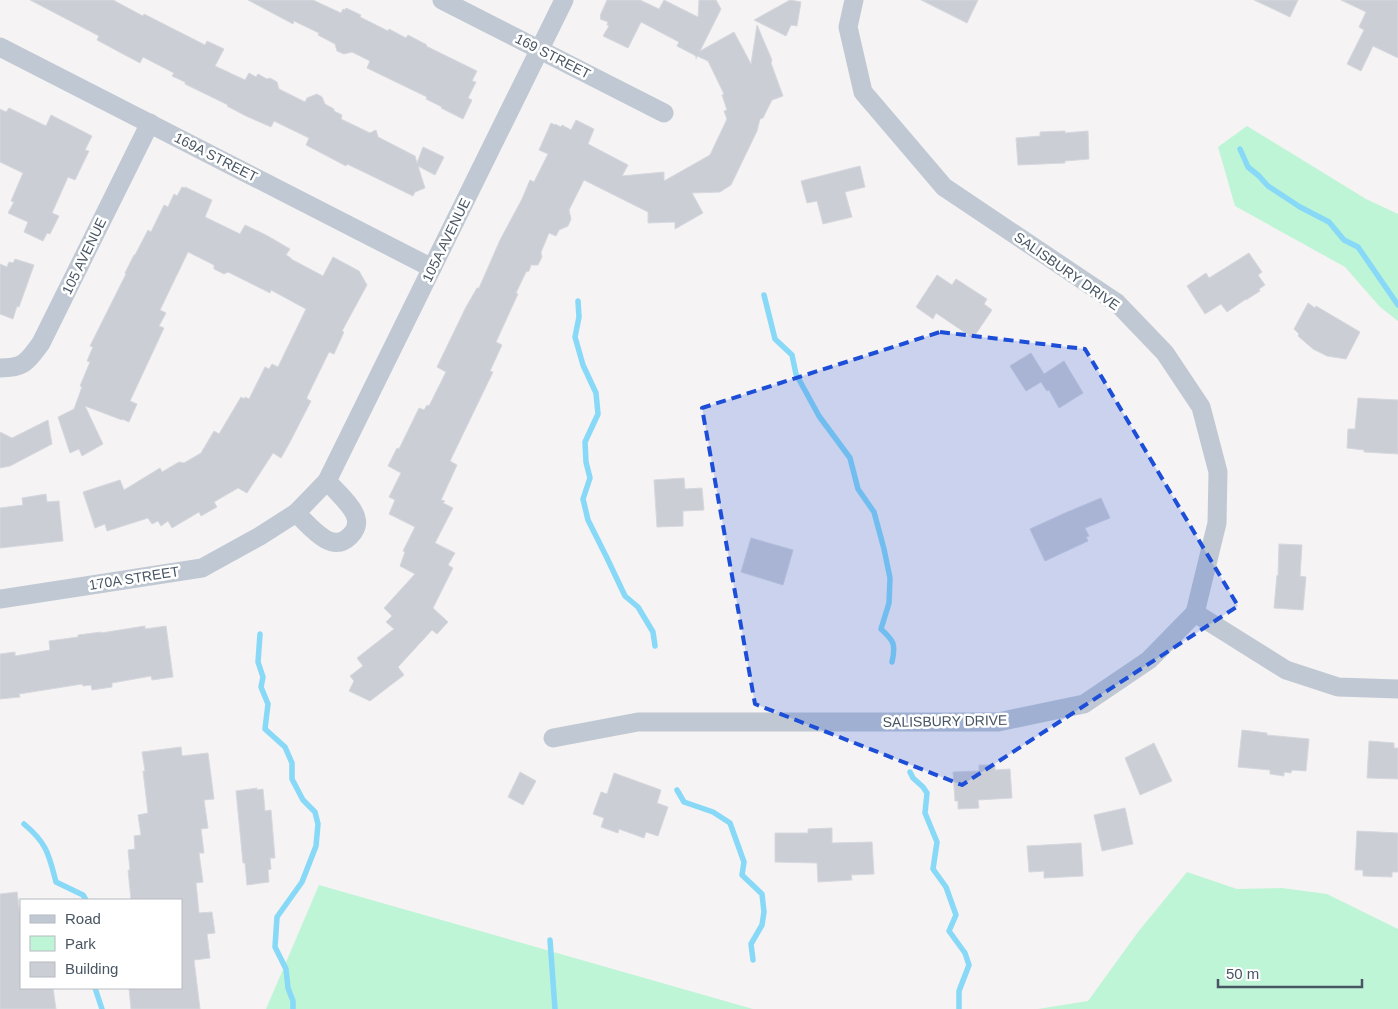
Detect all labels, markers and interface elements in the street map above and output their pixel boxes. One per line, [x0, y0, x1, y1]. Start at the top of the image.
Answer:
street label: 169 STREET [513, 30, 594, 82]
street label: 169A STREET [172, 129, 261, 185]
street label: 105A AVENUE [419, 195, 473, 285]
street label: 105 AVENUE [59, 215, 109, 297]
street label: SALISBURY DRIVE [1011, 229, 1123, 313]
street label: 170A STREET [88, 563, 181, 593]
street label: SALISBURY DRIVE [882, 712, 1008, 730]
legend [20, 899, 182, 989]
text: Road [65, 910, 101, 927]
text: Park [65, 935, 96, 952]
scale bar [1218, 956, 1362, 988]
text: Building [65, 960, 118, 977]
text: 50 m [1226, 965, 1259, 982]

